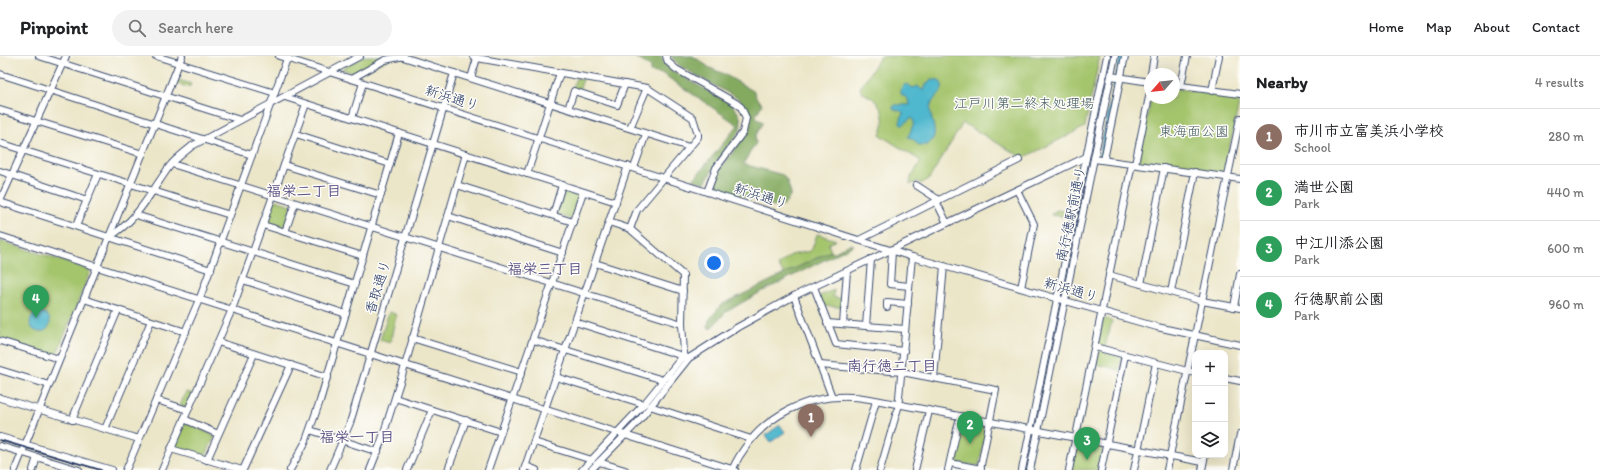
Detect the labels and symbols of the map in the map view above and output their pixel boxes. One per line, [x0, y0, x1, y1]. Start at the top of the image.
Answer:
north arrow [1144, 68, 1180, 104]
street label: 新浜通り [423, 81, 481, 115]
park label: 江戸川第二終末処理場 [954, 95, 1094, 112]
park label: 東海面公園 [1159, 123, 1229, 140]
street label: 南行徳駅前通り [1052, 164, 1090, 264]
street label: 新浜通り [732, 179, 790, 213]
district label: 福栄二丁目 [266, 182, 342, 200]
your location [704, 253, 724, 273]
street label: 香取通り [362, 258, 394, 316]
district label: 福栄三丁目 [507, 260, 583, 278]
street label: 新浜通り [1042, 274, 1100, 306]
pin: 4 [23, 285, 49, 318]
district label: 南行徳二丁目 [847, 357, 937, 375]
pin: 1 [798, 404, 824, 437]
pin: 2 [957, 411, 983, 444]
pin: 3 [1074, 427, 1100, 460]
district label: 福栄一丁目 [319, 428, 395, 446]

